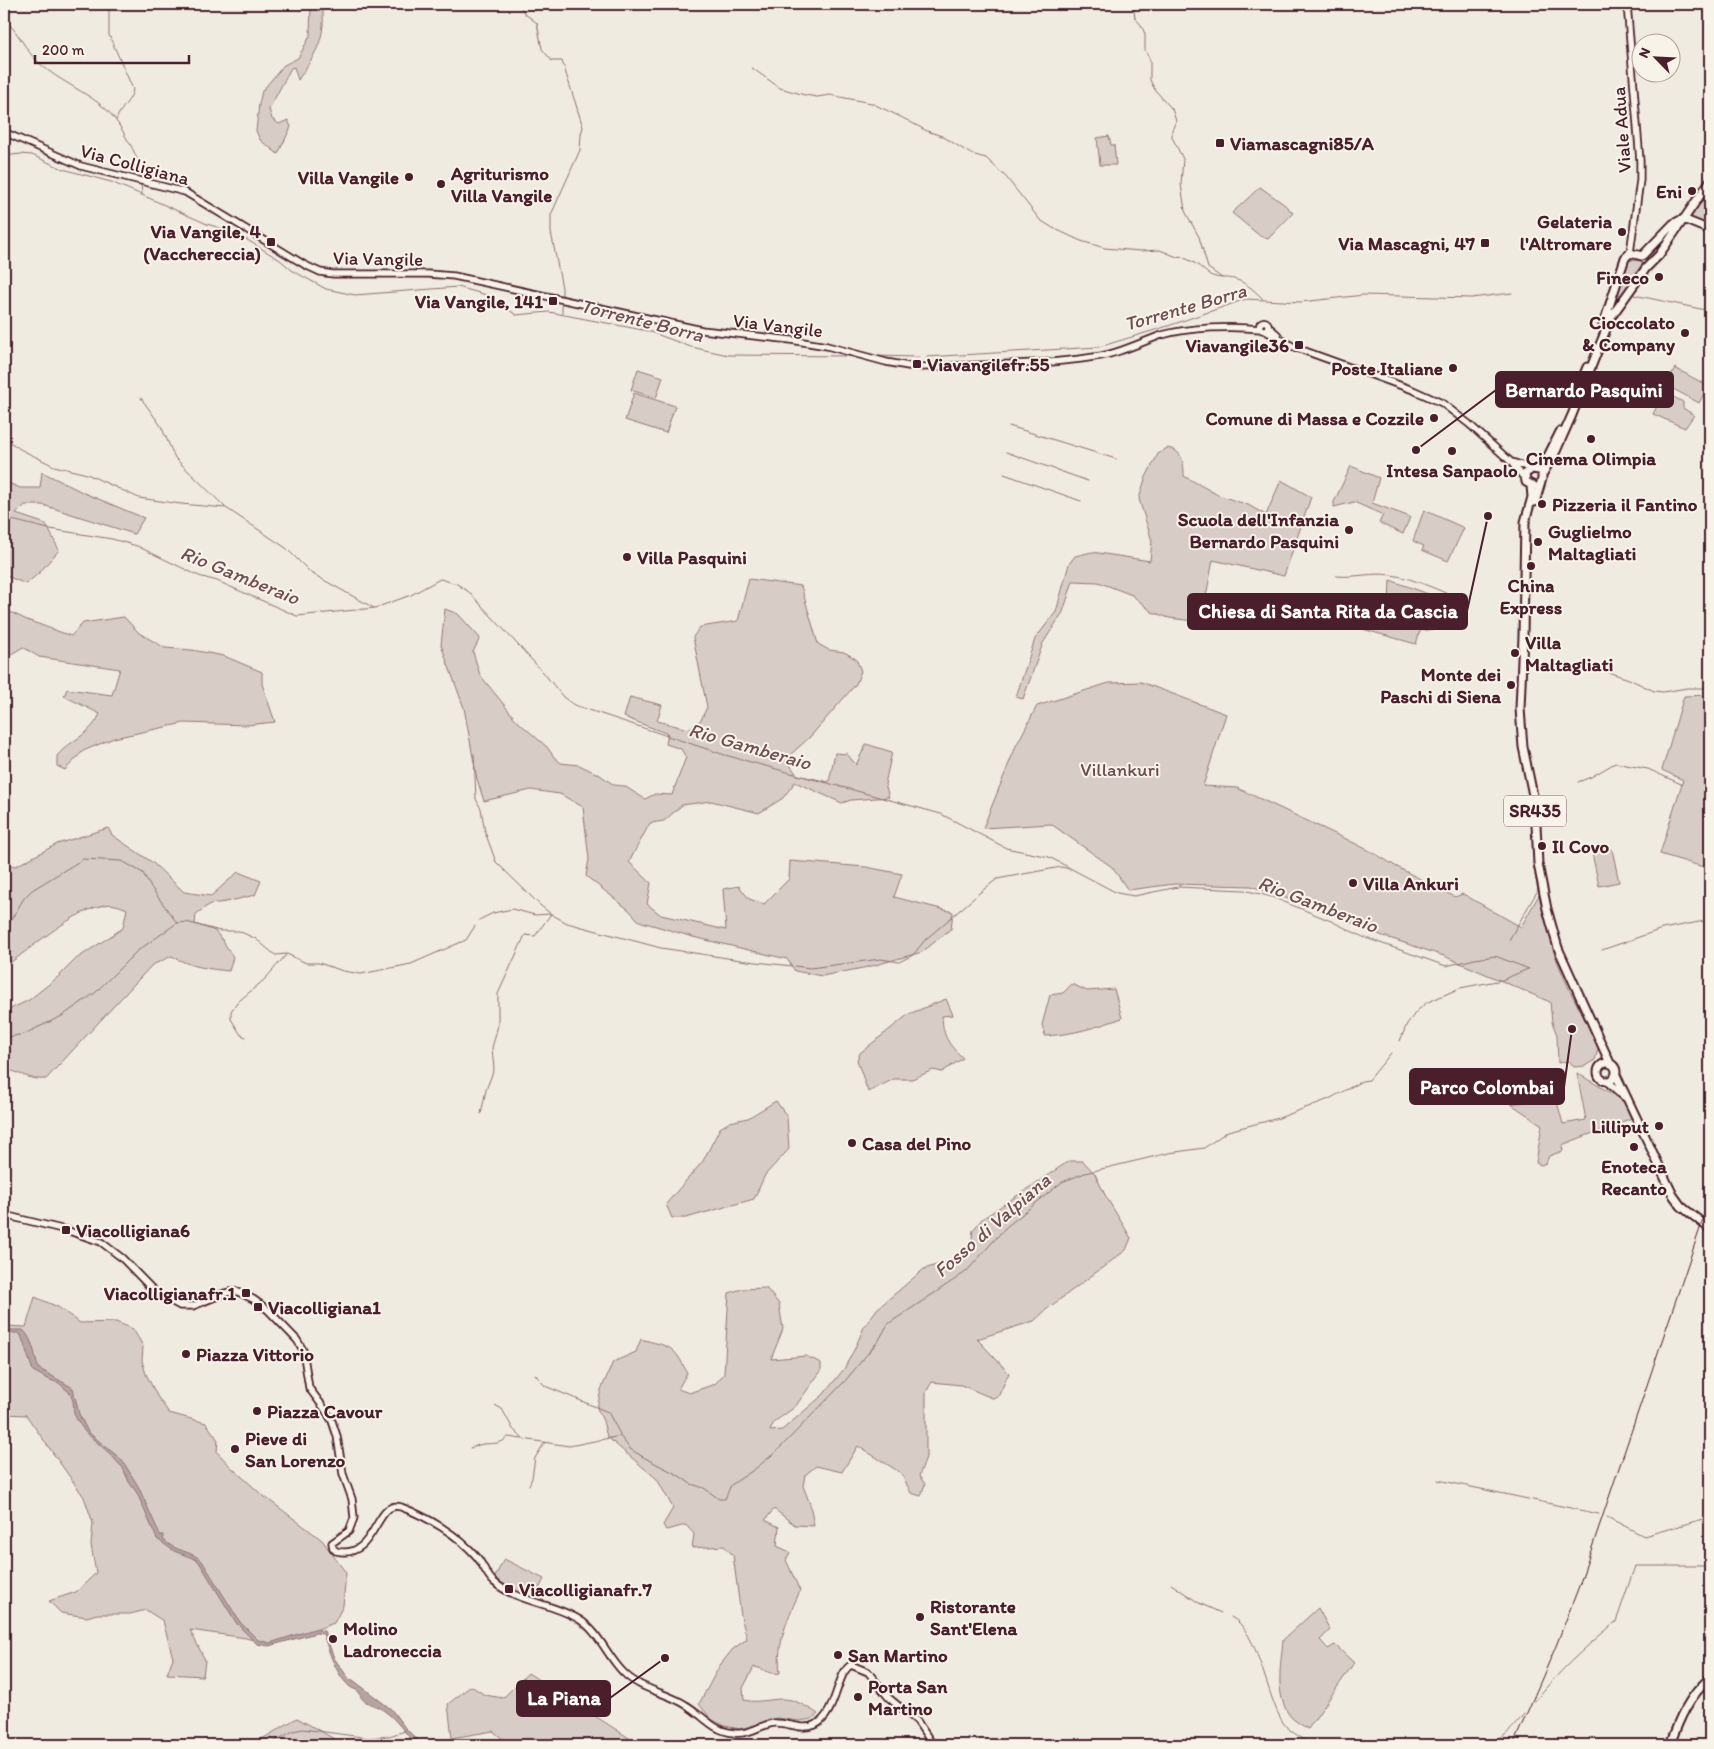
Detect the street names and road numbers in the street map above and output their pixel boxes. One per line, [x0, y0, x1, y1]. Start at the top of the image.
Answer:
street label: Viale Adua [1607, 86, 1636, 174]
street label: Via Colligiana [78, 139, 192, 190]
street label: Via Vangile [333, 246, 423, 271]
street label: Via Vangile [732, 309, 824, 342]
road number: SR435 [1504, 796, 1566, 826]

